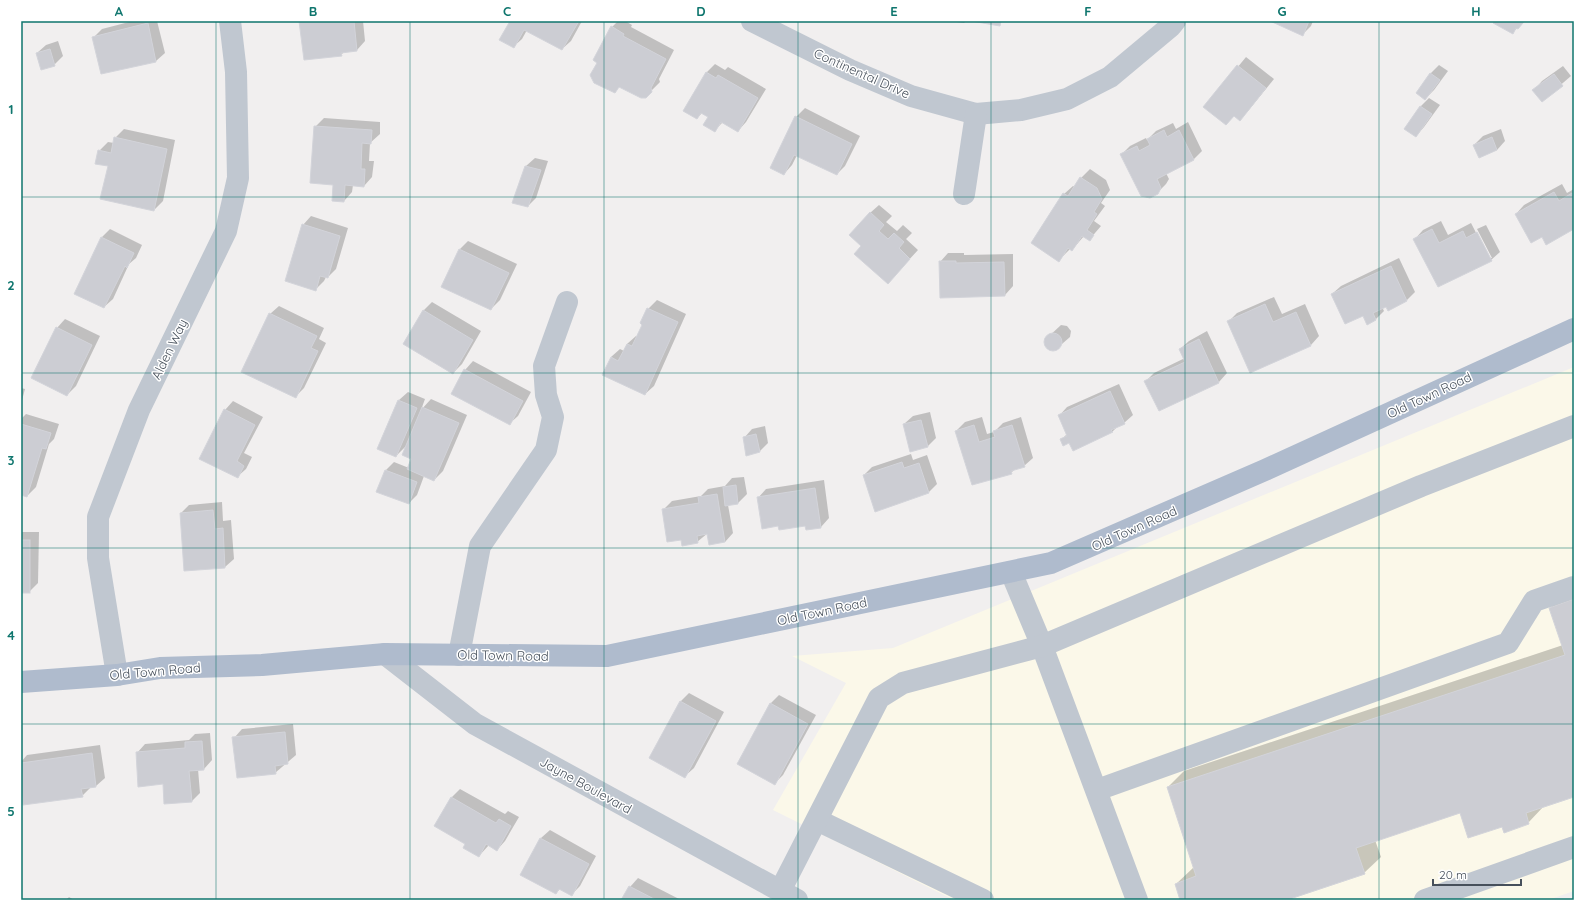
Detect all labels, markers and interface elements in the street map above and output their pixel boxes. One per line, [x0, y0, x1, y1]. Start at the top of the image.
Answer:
text: A [115, 3, 124, 19]
text: B [309, 3, 317, 19]
text: C [503, 3, 511, 19]
text: D [696, 3, 706, 19]
text: E [890, 3, 898, 19]
text: F [1084, 3, 1092, 19]
text: G [1277, 3, 1287, 19]
text: H [1471, 3, 1481, 19]
street label: Continental Drive [811, 45, 913, 101]
text: 1 [8, 101, 14, 117]
text: 2 [7, 277, 15, 293]
street label: Alden Way [148, 316, 190, 382]
street label: Old Town Road [1384, 368, 1474, 422]
text: 3 [8, 452, 15, 468]
street label: Old Town Road [1089, 502, 1179, 554]
street label: Old Town Road [776, 594, 868, 628]
text: 4 [7, 627, 15, 643]
street label: Old Town Road [457, 646, 549, 664]
street label: Old Town Road [109, 659, 201, 683]
street label: Jayne Boulevard [537, 753, 635, 817]
text: 5 [7, 803, 15, 819]
scale bar [1433, 861, 1521, 887]
text: 20 m [1439, 867, 1467, 882]

